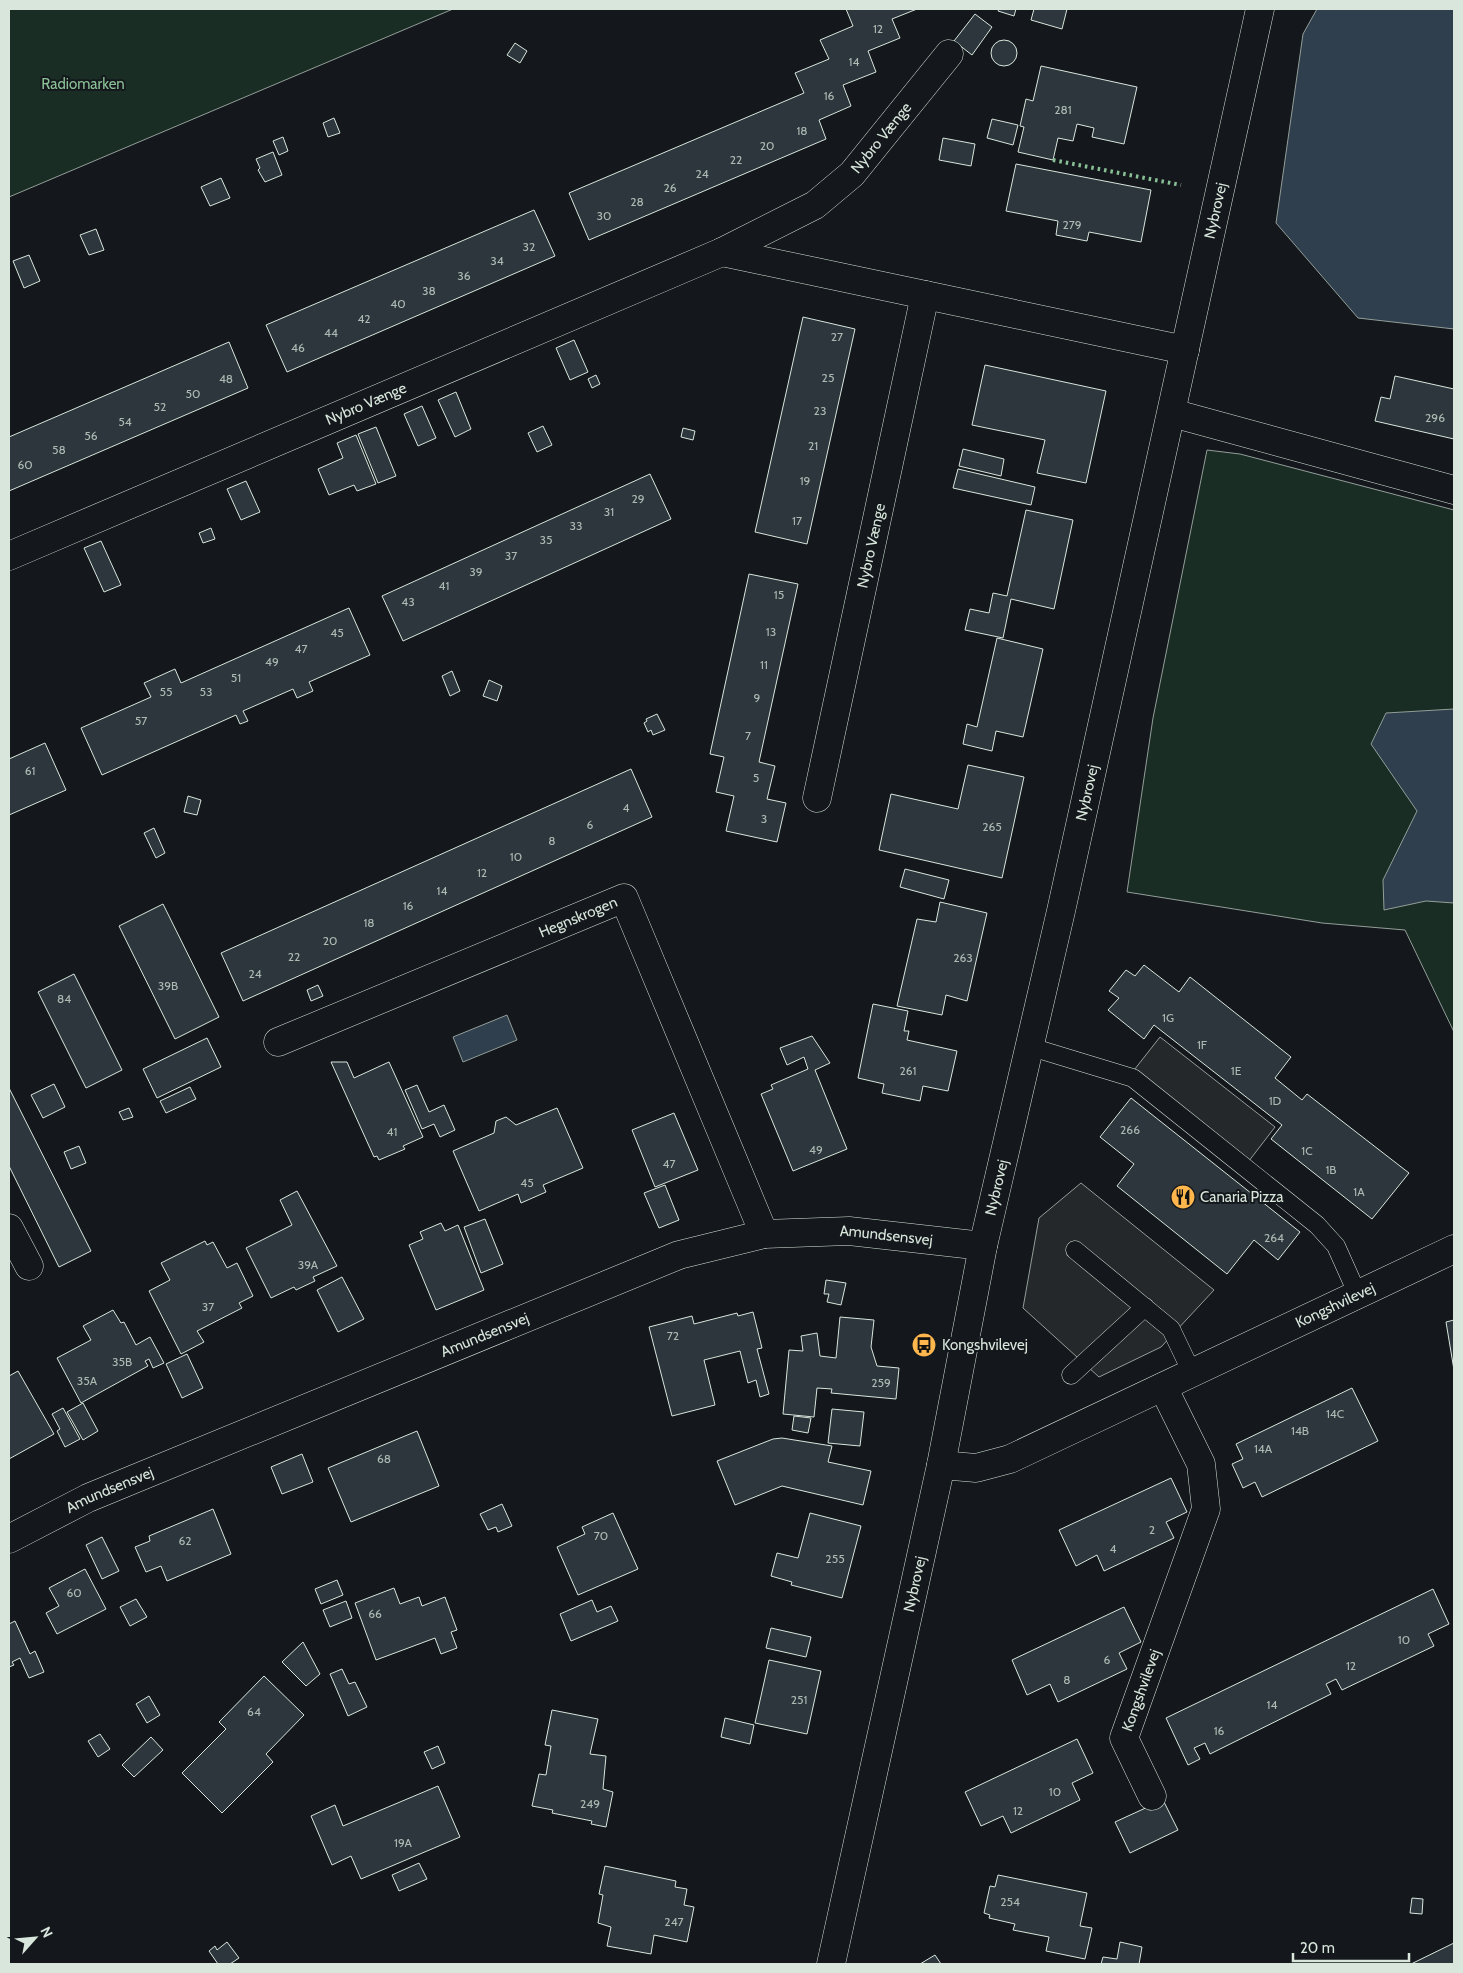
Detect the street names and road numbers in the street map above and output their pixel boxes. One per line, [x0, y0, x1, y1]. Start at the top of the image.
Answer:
street label: Nybro Vænge [847, 98, 916, 177]
street label: Nybrovej [1201, 181, 1230, 241]
street label: Nybro Vænge [323, 378, 409, 429]
street label: Nybro Vænge [853, 501, 889, 590]
street label: Nybrovej [1072, 763, 1102, 823]
street label: Hegnskrogen [536, 893, 620, 941]
street label: Nybrovej [981, 1158, 1012, 1217]
street label: Amundsensvej [839, 1222, 934, 1249]
street label: Kongshvilevej [1292, 1279, 1378, 1332]
street label: Amundsensvej [438, 1309, 531, 1361]
street label: Amundsensvej [63, 1463, 156, 1517]
street label: Nybrovej [900, 1554, 930, 1614]
street label: Kongshvilevej [1118, 1647, 1164, 1734]

